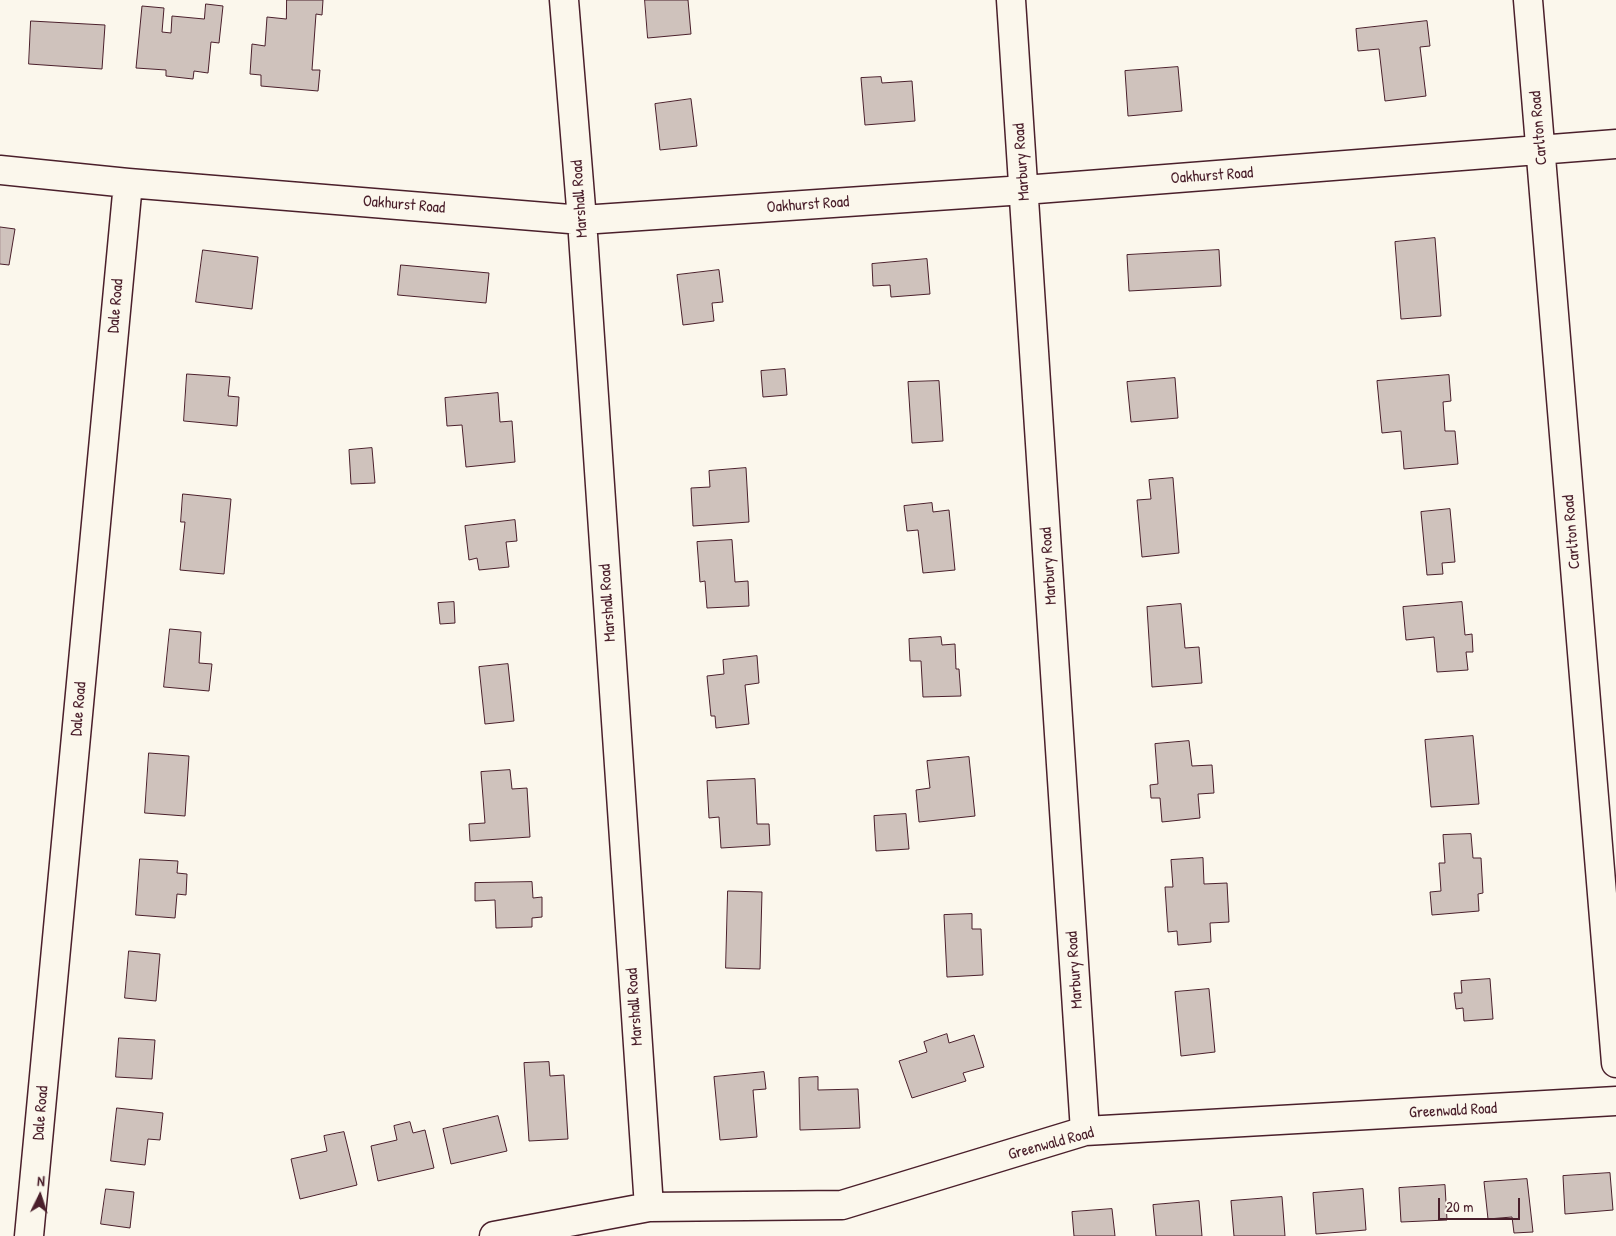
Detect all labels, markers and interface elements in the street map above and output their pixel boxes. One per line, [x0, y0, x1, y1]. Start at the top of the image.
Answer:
street label: Carlton Road [1526, 90, 1552, 166]
street label: Marbury Road [1010, 123, 1034, 201]
street label: Marshall Road [568, 159, 592, 239]
street label: Oakhurst Road [1170, 164, 1254, 188]
street label: Oakhurst Road [362, 192, 446, 218]
street label: Oakhurst Road [766, 193, 850, 217]
street label: Dale Road [104, 278, 128, 334]
street label: Carlton Road [1559, 494, 1585, 570]
street label: Marbury Road [1037, 527, 1061, 605]
street label: Marshall Road [596, 563, 620, 643]
street label: Dale Road [67, 681, 91, 737]
street label: Marbury Road [1063, 931, 1087, 1009]
street label: Marshall Road [623, 967, 647, 1047]
street label: Dale Road [29, 1085, 53, 1141]
street label: Greenwald Road [1409, 1099, 1497, 1123]
street label: Greenwald Road [1006, 1123, 1096, 1165]
north arrow [15, 1171, 65, 1221]
text: N [37, 1171, 45, 1190]
scale bar [1441, 1188, 1524, 1220]
text: 20 m [1446, 1196, 1473, 1217]

